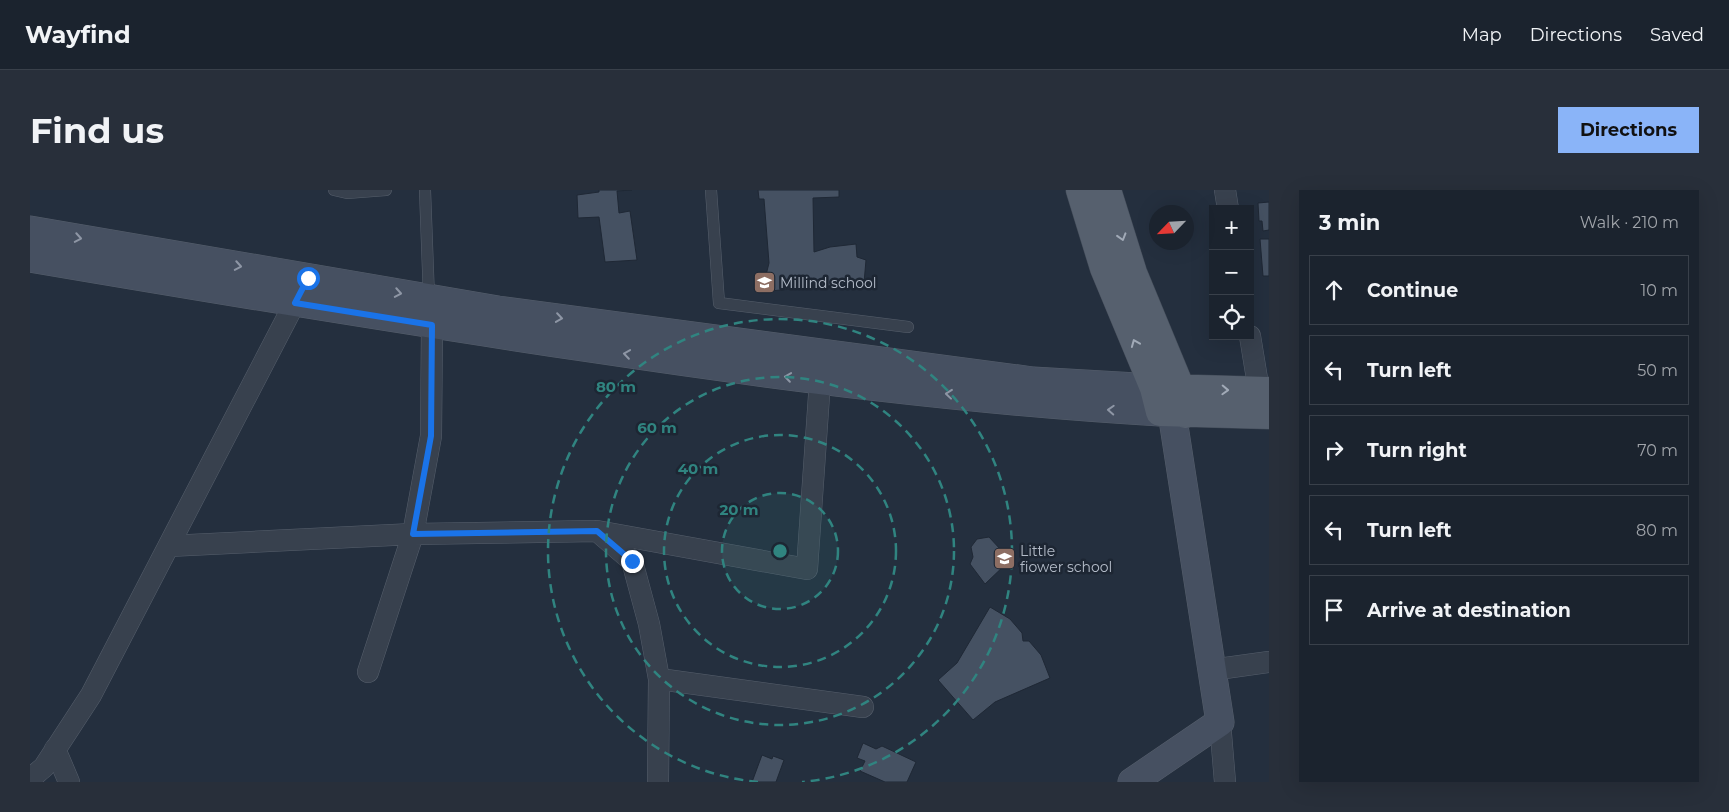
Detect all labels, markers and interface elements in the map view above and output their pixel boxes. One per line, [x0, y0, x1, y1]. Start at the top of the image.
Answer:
text: Wayfind [25, 20, 131, 49]
text: Map [1462, 24, 1502, 46]
text: Directions [1530, 24, 1622, 46]
text: Saved [1650, 24, 1704, 46]
button: Directions [1558, 107, 1699, 153]
text: Find us [30, 109, 164, 152]
north arrow [1149, 205, 1194, 250]
map controls [1209, 205, 1254, 340]
button: + [1209, 205, 1254, 250]
text: 3 min [1319, 210, 1380, 235]
text: Walk · 210 m [1580, 213, 1679, 232]
one-way arrow [1116, 232, 1126, 240]
one-way arrow [74, 233, 82, 243]
button: − [1209, 250, 1254, 295]
one-way arrow [234, 260, 243, 270]
route start [297, 267, 320, 290]
school or university icon: Millind school [752, 271, 776, 295]
place label: Millind school [780, 274, 876, 292]
icon: ahead [1320, 276, 1348, 304]
text: Continue [1367, 279, 1458, 302]
text: 10 m [1640, 281, 1678, 300]
one-way arrow [394, 288, 403, 298]
button: locate [1209, 295, 1254, 340]
one-way arrow [555, 312, 563, 323]
one-way arrow [1131, 339, 1141, 348]
one-way arrow [622, 349, 631, 359]
icon: left [1320, 356, 1348, 384]
text: Turn left [1367, 359, 1452, 382]
text: 50 m [1637, 361, 1678, 380]
one-way arrow [783, 372, 791, 383]
text: 80 m [596, 377, 636, 396]
one-way arrow [1222, 385, 1229, 395]
one-way arrow [945, 389, 953, 400]
one-way arrow [1107, 404, 1115, 415]
text: 60 m [637, 418, 677, 437]
icon: right [1320, 436, 1348, 464]
text: Turn right [1367, 439, 1467, 462]
text: 70 m [1637, 441, 1678, 460]
text: 40 m [678, 459, 718, 478]
text: 20 m [719, 500, 759, 519]
icon: left [1320, 516, 1348, 544]
text: Turn left [1367, 519, 1452, 542]
text: 80 m [1636, 521, 1678, 540]
centre of rings [771, 542, 789, 560]
place label: Little fiower school [1020, 542, 1112, 576]
school or university icon: Little fiower school [992, 547, 1016, 571]
route end [621, 550, 644, 573]
icon: arrive [1320, 596, 1348, 624]
text: Arrive at destination [1367, 599, 1571, 622]

